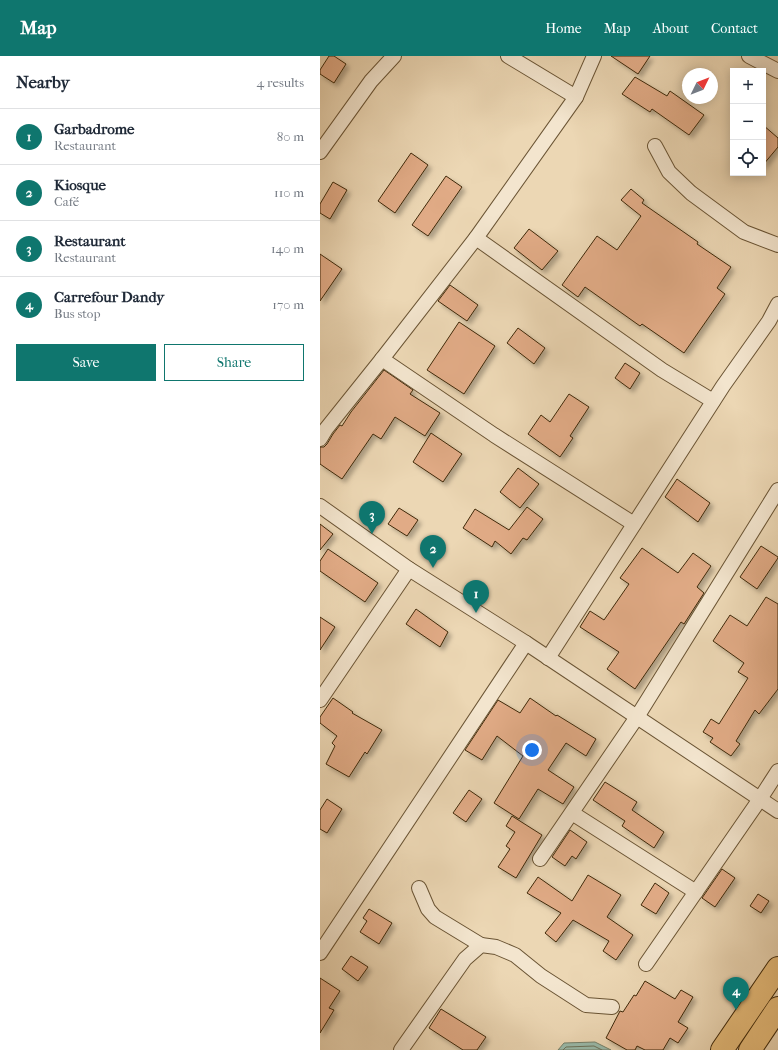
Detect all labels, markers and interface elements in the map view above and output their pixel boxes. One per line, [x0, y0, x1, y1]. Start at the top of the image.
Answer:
text: Map [20, 17, 56, 39]
text: Home [545, 20, 582, 37]
text: Map [604, 20, 631, 37]
text: About [653, 20, 689, 37]
text: Contact [711, 20, 758, 37]
north arrow [682, 68, 718, 104]
map controls [730, 68, 766, 176]
button: + [730, 68, 766, 104]
text: Nearby [16, 72, 70, 92]
text: 4 results [257, 75, 304, 90]
button: − [730, 104, 766, 140]
text: Garbadrome [54, 120, 135, 138]
text: 1 [27, 129, 31, 144]
text: 80 m [277, 129, 304, 144]
text: Restaurant [54, 138, 116, 153]
button: locate [730, 140, 766, 176]
text: Kiosque [54, 176, 106, 194]
text: 2 [26, 185, 32, 200]
text: 110 m [274, 185, 304, 200]
text: Café [54, 194, 79, 209]
text: Restaurant [54, 232, 126, 250]
text: 3 [26, 241, 32, 256]
text: 140 m [271, 241, 304, 256]
text: Restaurant [54, 250, 116, 265]
text: Carrefour Dandy [54, 288, 164, 306]
text: 4 [25, 297, 33, 312]
text: 170 m [272, 297, 304, 312]
text: Bus stop [54, 306, 100, 321]
button: Save [16, 344, 156, 381]
button: Share [164, 344, 304, 381]
pin: 3 [359, 501, 385, 534]
pin: 2 [420, 535, 446, 568]
pin: 1 [463, 580, 489, 613]
your location [522, 740, 542, 760]
pin: 4 [723, 977, 749, 1010]

